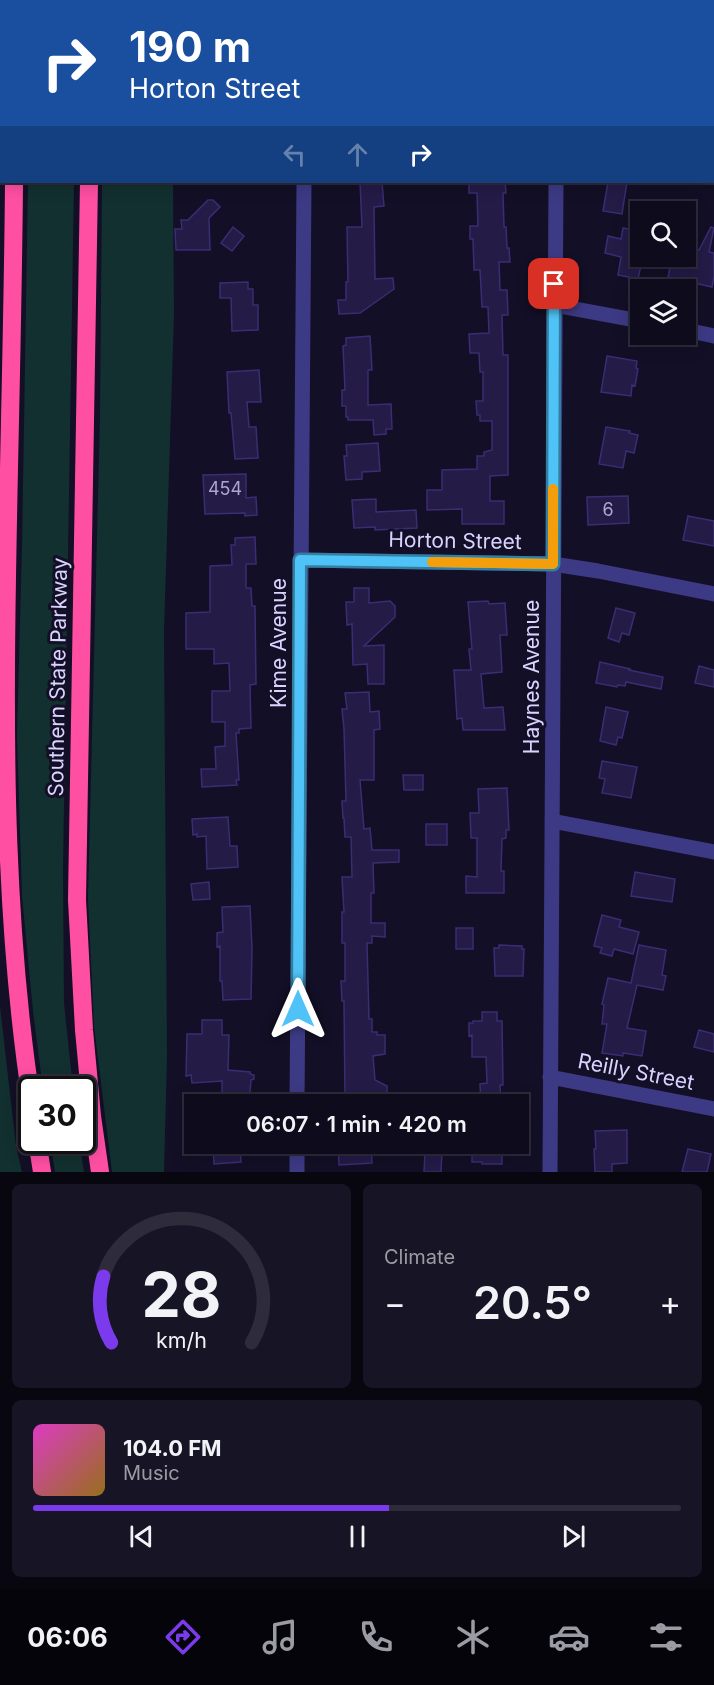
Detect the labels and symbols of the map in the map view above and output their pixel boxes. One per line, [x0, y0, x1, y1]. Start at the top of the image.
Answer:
pin [528, 258, 579, 309]
house number: 454 [208, 478, 242, 499]
house number: 6 [602, 499, 614, 520]
street label: Horton Street [388, 527, 522, 554]
street label: Southern State Parkway [43, 557, 72, 797]
street label: Kime Avenue [266, 578, 291, 708]
street label: Haynes Avenue [519, 600, 544, 754]
position arrow [266, 977, 330, 1041]
street label: Reilly Street [576, 1048, 696, 1095]
speed limit sign: 30 [18, 1076, 96, 1154]

